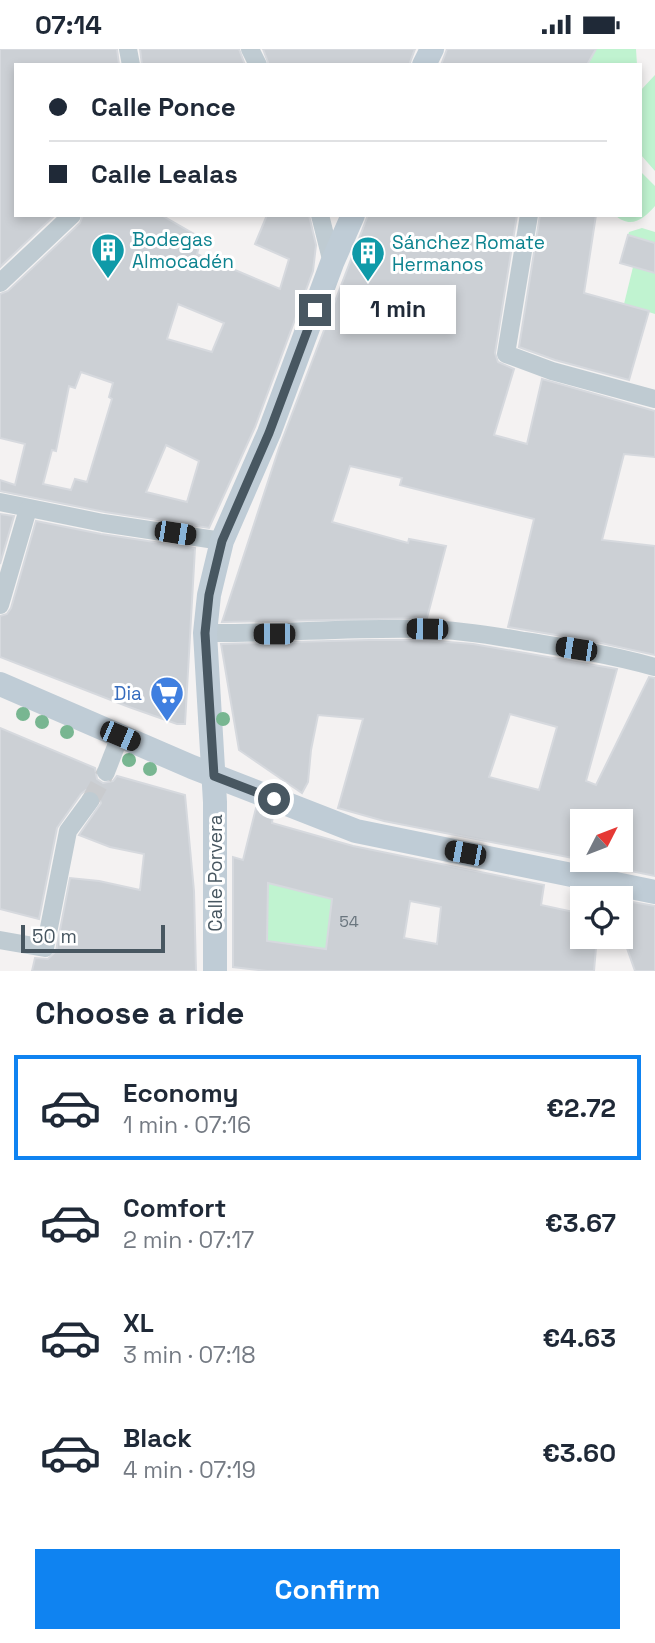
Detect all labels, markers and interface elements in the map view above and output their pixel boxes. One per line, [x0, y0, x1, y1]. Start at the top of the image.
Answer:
text: 07:14 [35, 8, 102, 42]
text: Calle Ponce [91, 90, 236, 124]
text: Calle Lealas [91, 157, 238, 191]
place label: Bodegas Almocadén [132, 227, 234, 274]
place label: Sánchez Romate Hermanos [392, 230, 545, 277]
building icon: Bodegas Almocadén [89, 231, 127, 280]
building icon: Sánchez Romate Hermanos [349, 234, 387, 283]
callout: 1 min [340, 285, 455, 335]
route end [299, 294, 331, 326]
text: 1 min [370, 294, 426, 324]
car [153, 519, 198, 547]
car [406, 618, 449, 640]
car [254, 624, 296, 645]
car [554, 635, 599, 663]
supermarket icon: Dia [148, 674, 186, 723]
place label: Dia [114, 681, 142, 706]
car [97, 718, 144, 754]
route start [258, 783, 290, 815]
north arrow [570, 809, 634, 871]
map controls [570, 809, 633, 949]
street label: Calle Porvera [203, 814, 228, 932]
car [443, 839, 488, 867]
button: locate [570, 886, 633, 949]
house number: 54 [339, 911, 359, 932]
scale bar [21, 922, 164, 954]
text: 50 m [32, 924, 77, 949]
text: Choose a ride [35, 993, 245, 1033]
icon: car [39, 1076, 102, 1139]
text: Economy [123, 1076, 239, 1110]
text: €2.72 [546, 1091, 616, 1125]
text: 1 min · 07:16 [123, 1110, 251, 1140]
icon: car [39, 1191, 102, 1254]
text: Comfort [123, 1191, 226, 1225]
text: €3.67 [545, 1206, 616, 1240]
text: 2 min · 07:17 [123, 1225, 254, 1255]
icon: car [39, 1306, 102, 1369]
text: XL [123, 1306, 154, 1340]
text: €4.63 [542, 1321, 616, 1355]
text: 3 min · 07:18 [123, 1340, 256, 1370]
icon: car [39, 1421, 102, 1484]
text: Black [123, 1421, 192, 1455]
text: €3.60 [542, 1436, 616, 1470]
text: 4 min · 07:19 [123, 1455, 256, 1485]
button: Confirm [35, 1549, 620, 1629]

